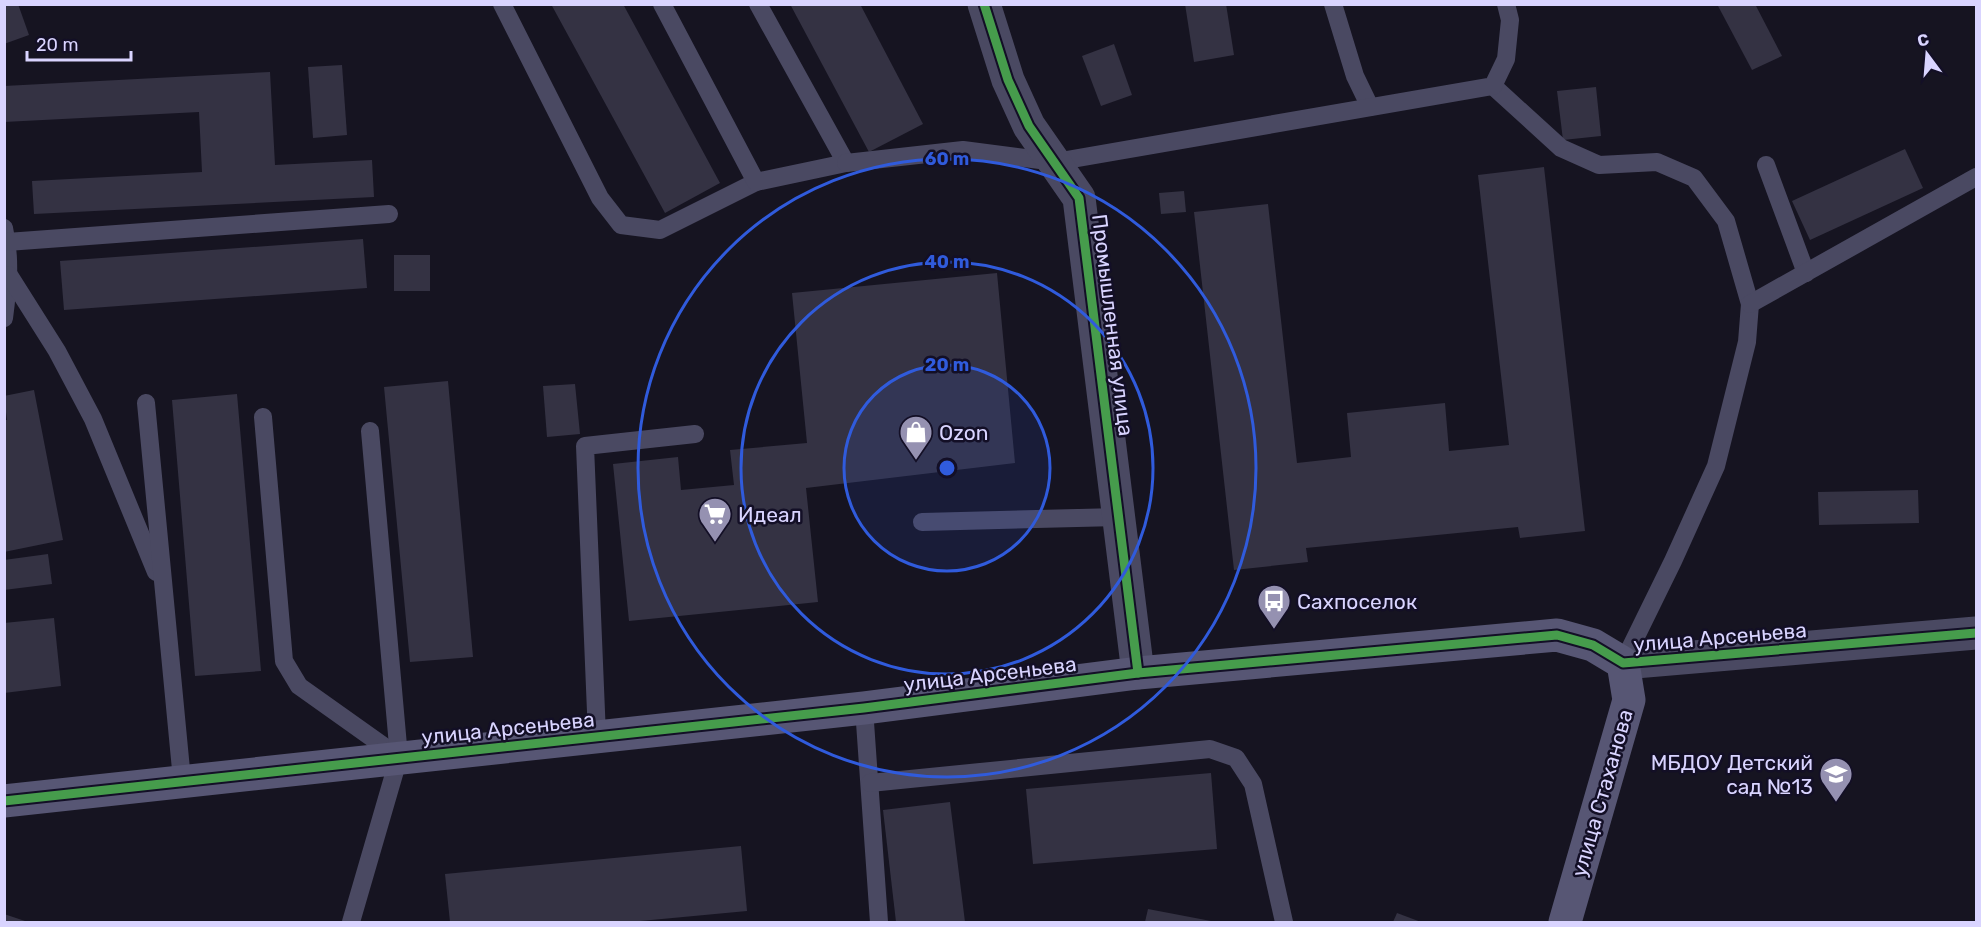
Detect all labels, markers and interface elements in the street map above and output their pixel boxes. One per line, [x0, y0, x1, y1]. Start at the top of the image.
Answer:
scale bar [27, 24, 130, 62]
north arrow [1897, 24, 1957, 84]
text: С [1915, 29, 1931, 51]
text: 20 m [36, 34, 78, 56]
text: 60 m [925, 148, 969, 170]
street label: Промышленная улица [1087, 213, 1139, 437]
text: 40 m [925, 251, 969, 273]
text: 20 m [925, 354, 969, 376]
shop icon: Ozon [898, 414, 934, 461]
place label: Ozon [939, 420, 989, 445]
centre of rings [937, 458, 957, 478]
supermarket icon: Идеал [697, 496, 733, 543]
place label: Идеал [738, 502, 802, 527]
bus stop icon: Сахпоселок [1256, 583, 1292, 630]
place label: Сахпоселок [1297, 589, 1417, 614]
street label: улица Арсеньева [1632, 617, 1808, 657]
street label: улица Арсеньева [902, 651, 1078, 697]
street label: улица Арсеньева [420, 706, 596, 750]
street label: улица Стаханова [1566, 706, 1638, 880]
place label: МБДОУ Детский сад №13 [1651, 750, 1813, 799]
school or university icon: МБДОУ Детский сад №13 [1818, 756, 1854, 803]

